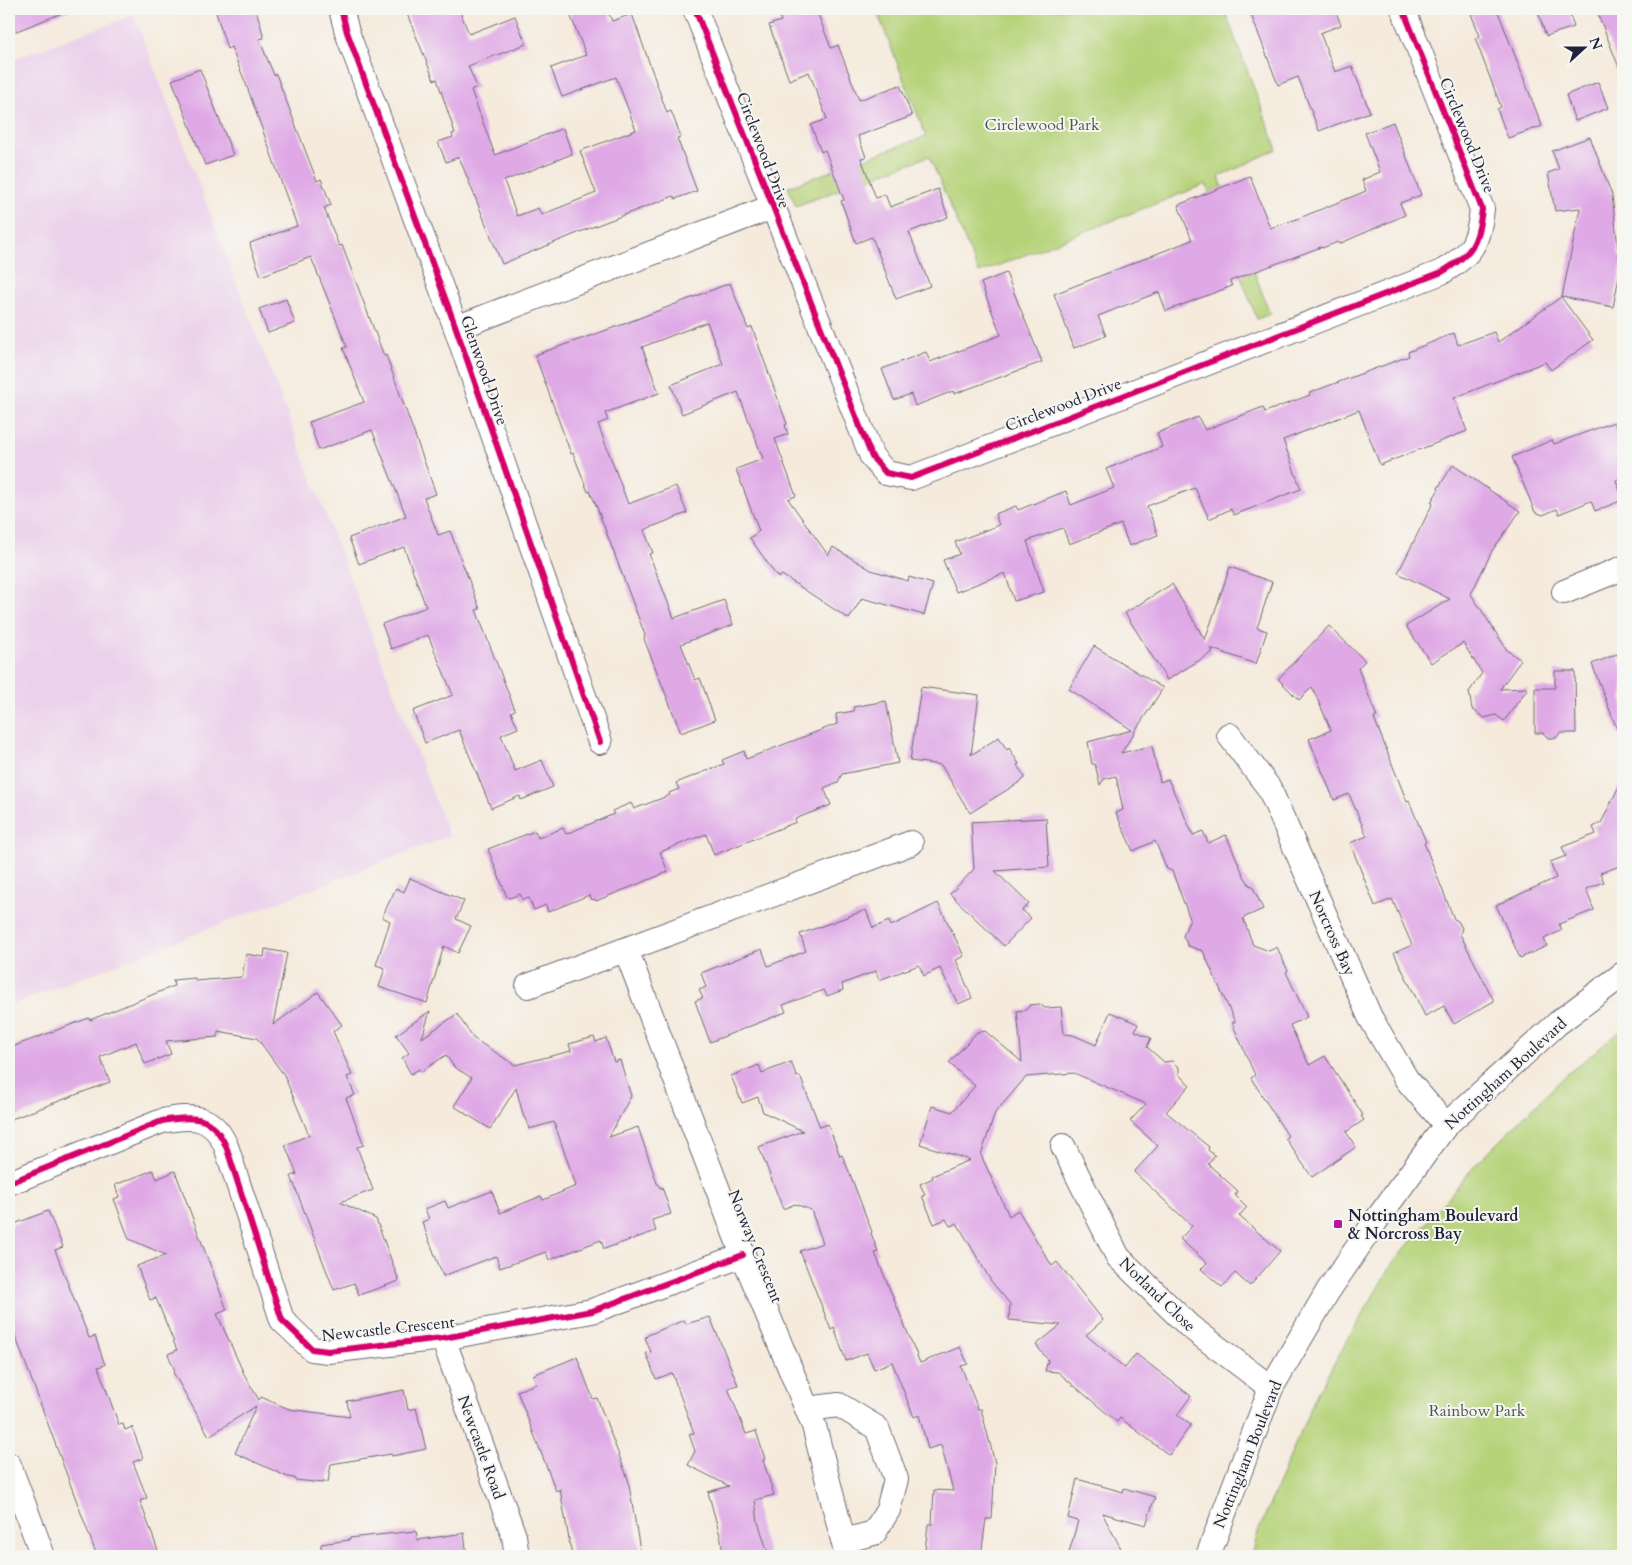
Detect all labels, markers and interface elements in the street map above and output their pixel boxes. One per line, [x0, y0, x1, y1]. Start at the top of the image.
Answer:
north arrow [1560, 22, 1610, 72]
text: N [1585, 34, 1607, 53]
street label: Circlewood Drive [1434, 74, 1500, 196]
street label: Circlewood Drive [731, 89, 795, 212]
park label: Circlewood Park [985, 114, 1100, 136]
street label: Glenwood Drive [455, 313, 513, 428]
street label: Circlewood Drive [1002, 373, 1125, 437]
street label: Norcross Bay [1303, 887, 1361, 980]
street label: Nottingham Boulevard [1440, 1013, 1572, 1135]
street label: Norway Crescent [722, 1187, 788, 1306]
place label: Nottingham Boulevard & Norcross Bay [1348, 1205, 1518, 1245]
marker: Nottingham Boulevard & Norcross Bay [1332, 1218, 1344, 1230]
street label: Norland Close [1114, 1253, 1200, 1337]
street label: Newcastle Crescent [321, 1311, 456, 1347]
street label: Nottingham Boulevard [1208, 1377, 1288, 1532]
street label: Newcastle Road [452, 1392, 510, 1503]
park label: Rainbow Park [1429, 1400, 1526, 1422]

